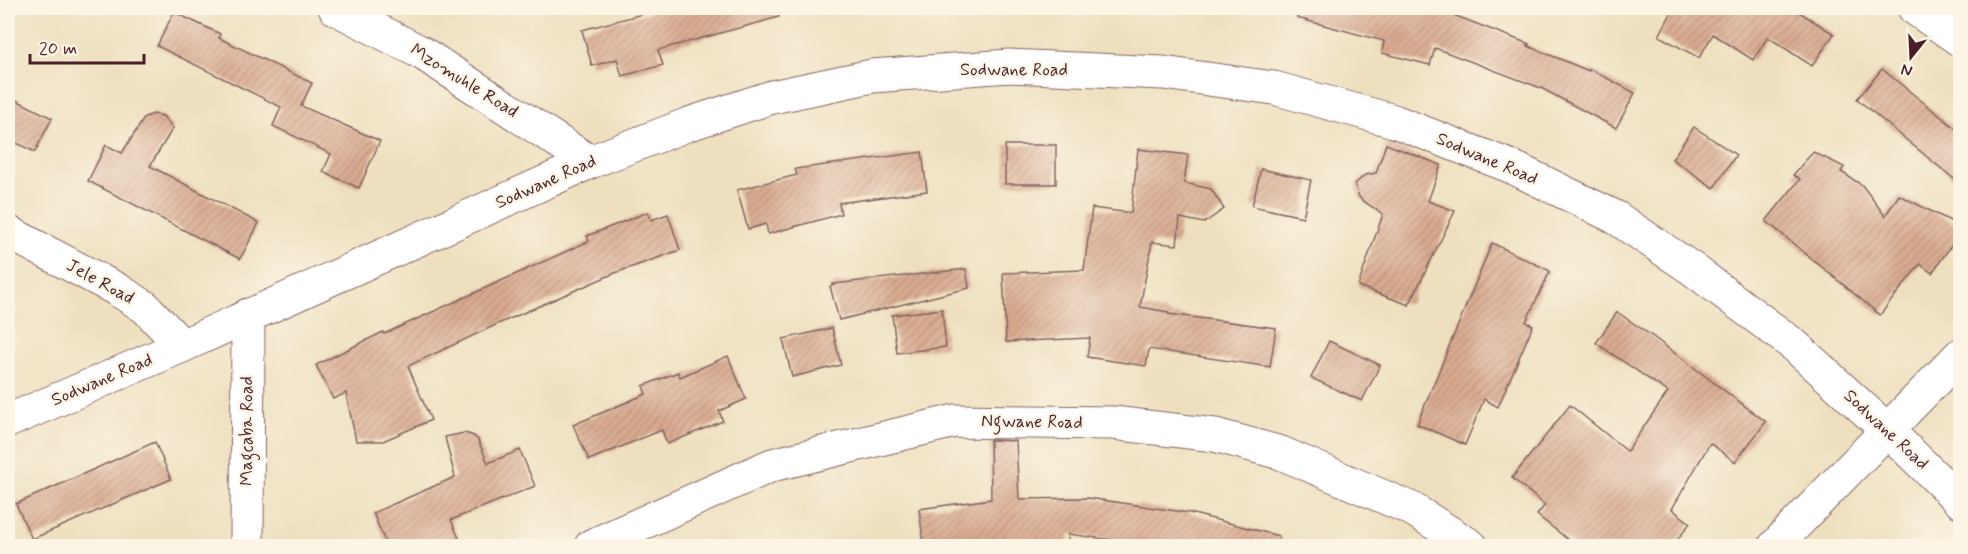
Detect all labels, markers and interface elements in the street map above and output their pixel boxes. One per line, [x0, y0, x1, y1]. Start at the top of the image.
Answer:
scale bar [30, 27, 144, 65]
north arrow [1881, 27, 1941, 87]
text: 20 m [39, 37, 77, 61]
street label: Mzomuhle Road [405, 38, 523, 124]
street label: Sodwane Road [960, 58, 1068, 82]
text: N [1899, 58, 1915, 81]
street label: Sodwane Road [1433, 127, 1541, 191]
street label: Sodwane Road [492, 149, 600, 215]
street label: Jele Road [62, 254, 138, 310]
street label: Sodwane Road [48, 348, 156, 412]
street label: Magcaba Road [235, 376, 261, 486]
street label: Sodwane Road [1838, 384, 1934, 476]
street label: Ngwane Road [981, 409, 1083, 437]

